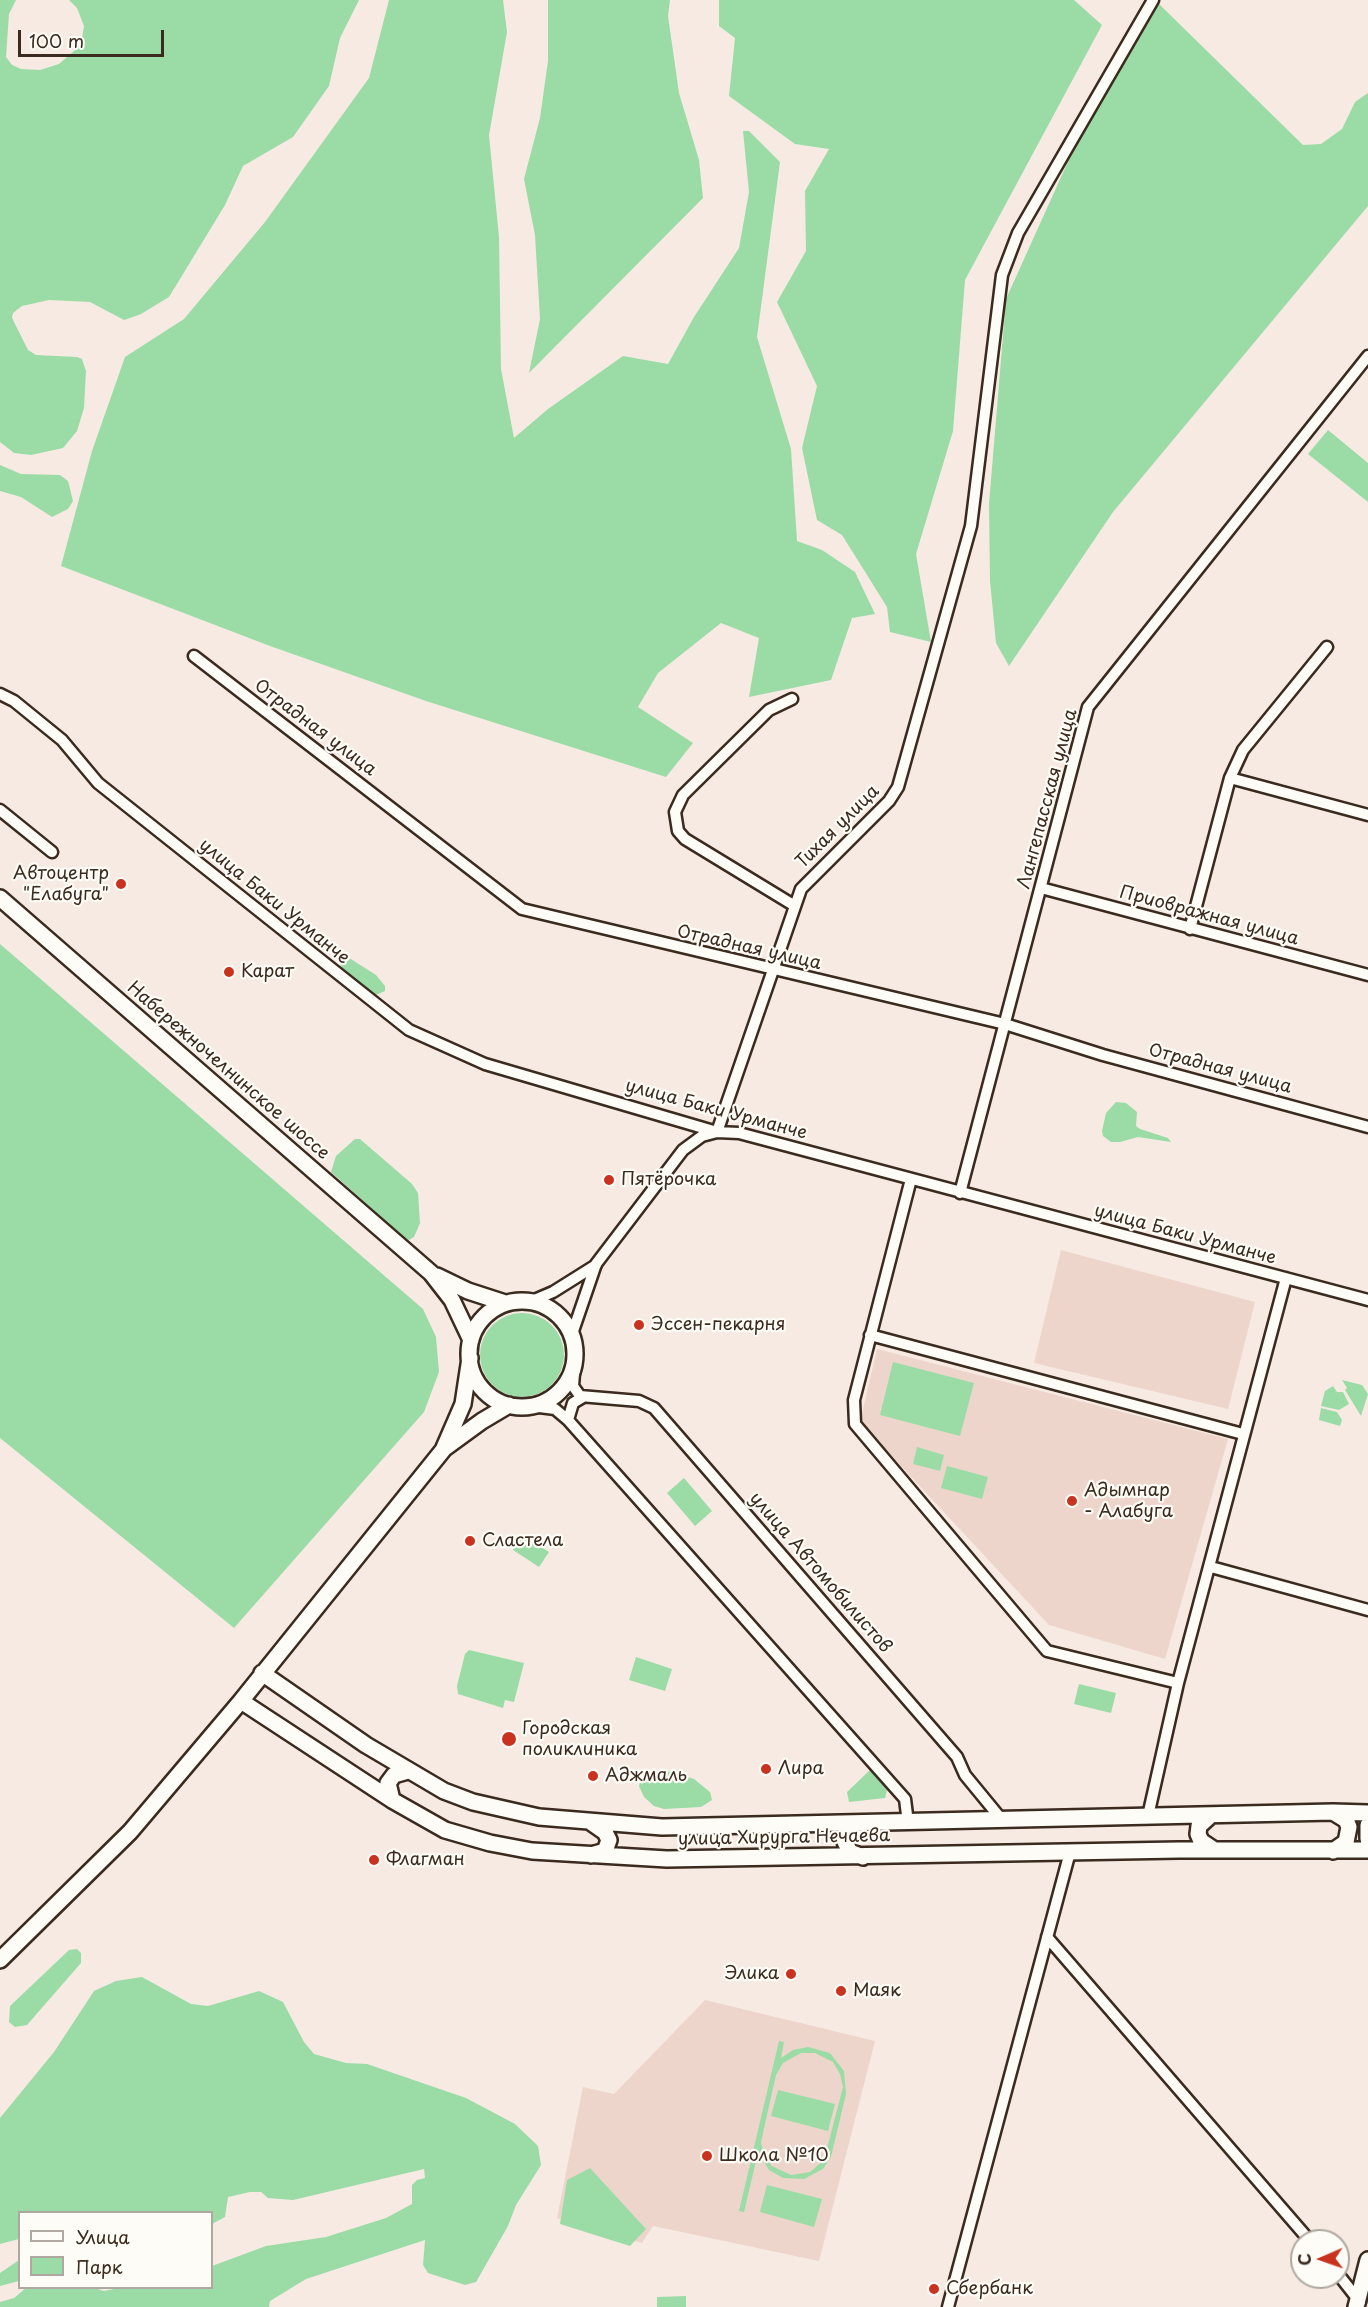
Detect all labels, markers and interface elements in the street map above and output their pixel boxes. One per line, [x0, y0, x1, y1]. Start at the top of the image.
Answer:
scale bar [21, 18, 166, 56]
text: 100 m [29, 27, 84, 54]
street label: Отрадная улица [250, 675, 380, 781]
street label: Лангепасская улица [1014, 707, 1082, 891]
street label: Тихая улица [792, 781, 884, 873]
street label: улица Баки Урманче [194, 835, 354, 969]
place label: Автоцентр "Елабуга" [13, 863, 109, 906]
marker: Автоцентр "Елабуга" [114, 877, 128, 891]
street label: Приовражная улица [1117, 882, 1301, 950]
street label: Отрадная улица [675, 921, 823, 975]
place label: Карат [241, 961, 294, 983]
marker: Карат [222, 965, 236, 979]
street label: Набережночелнинское шоссе [122, 977, 334, 1165]
street label: Отрадная улица [1146, 1039, 1294, 1099]
street label: улица Баки Урманче [623, 1075, 809, 1145]
place label: Пятёрочка [621, 1169, 716, 1191]
marker: Пятёрочка [602, 1173, 616, 1187]
street label: улица Баки Урманче [1092, 1200, 1278, 1270]
place label: Эссен-пекарня [651, 1314, 786, 1336]
marker: Эссен-пекарня [632, 1318, 646, 1332]
place label: Адымнар - Алабуга [1084, 1480, 1173, 1522]
street label: улица Автомобилистов [744, 1488, 896, 1658]
marker: Адымнар - Алабуга [1065, 1494, 1079, 1508]
place label: Сластела [482, 1530, 563, 1552]
marker: Сластела [463, 1534, 477, 1548]
place label: Городская поликлиника [522, 1718, 637, 1760]
marker: Городская поликлиника [500, 1730, 518, 1748]
place label: Лира [778, 1758, 824, 1780]
marker: Лира [759, 1762, 773, 1776]
place label: Аджмаль [605, 1765, 687, 1787]
marker: Аджмаль [586, 1769, 600, 1783]
street label: улица Хирурга Нечаева [678, 1825, 890, 1851]
place label: Флагман [386, 1849, 465, 1871]
marker: Флагман [367, 1853, 381, 1867]
place label: Элика [725, 1963, 779, 1985]
marker: Элика [784, 1967, 798, 1981]
place label: Маяк [853, 1980, 901, 2002]
marker: Маяк [834, 1984, 848, 1998]
place label: Школа №10 [719, 2145, 829, 2167]
marker: Школа №10 [700, 2149, 714, 2163]
legend [18, 2211, 213, 2289]
text: Улица [76, 2223, 130, 2250]
north arrow [1290, 2229, 1350, 2289]
text: Парк [76, 2253, 122, 2280]
text: С [1292, 2253, 1316, 2266]
place label: Сбербанк [946, 2278, 1033, 2300]
marker: Сбербанк [927, 2282, 941, 2296]

